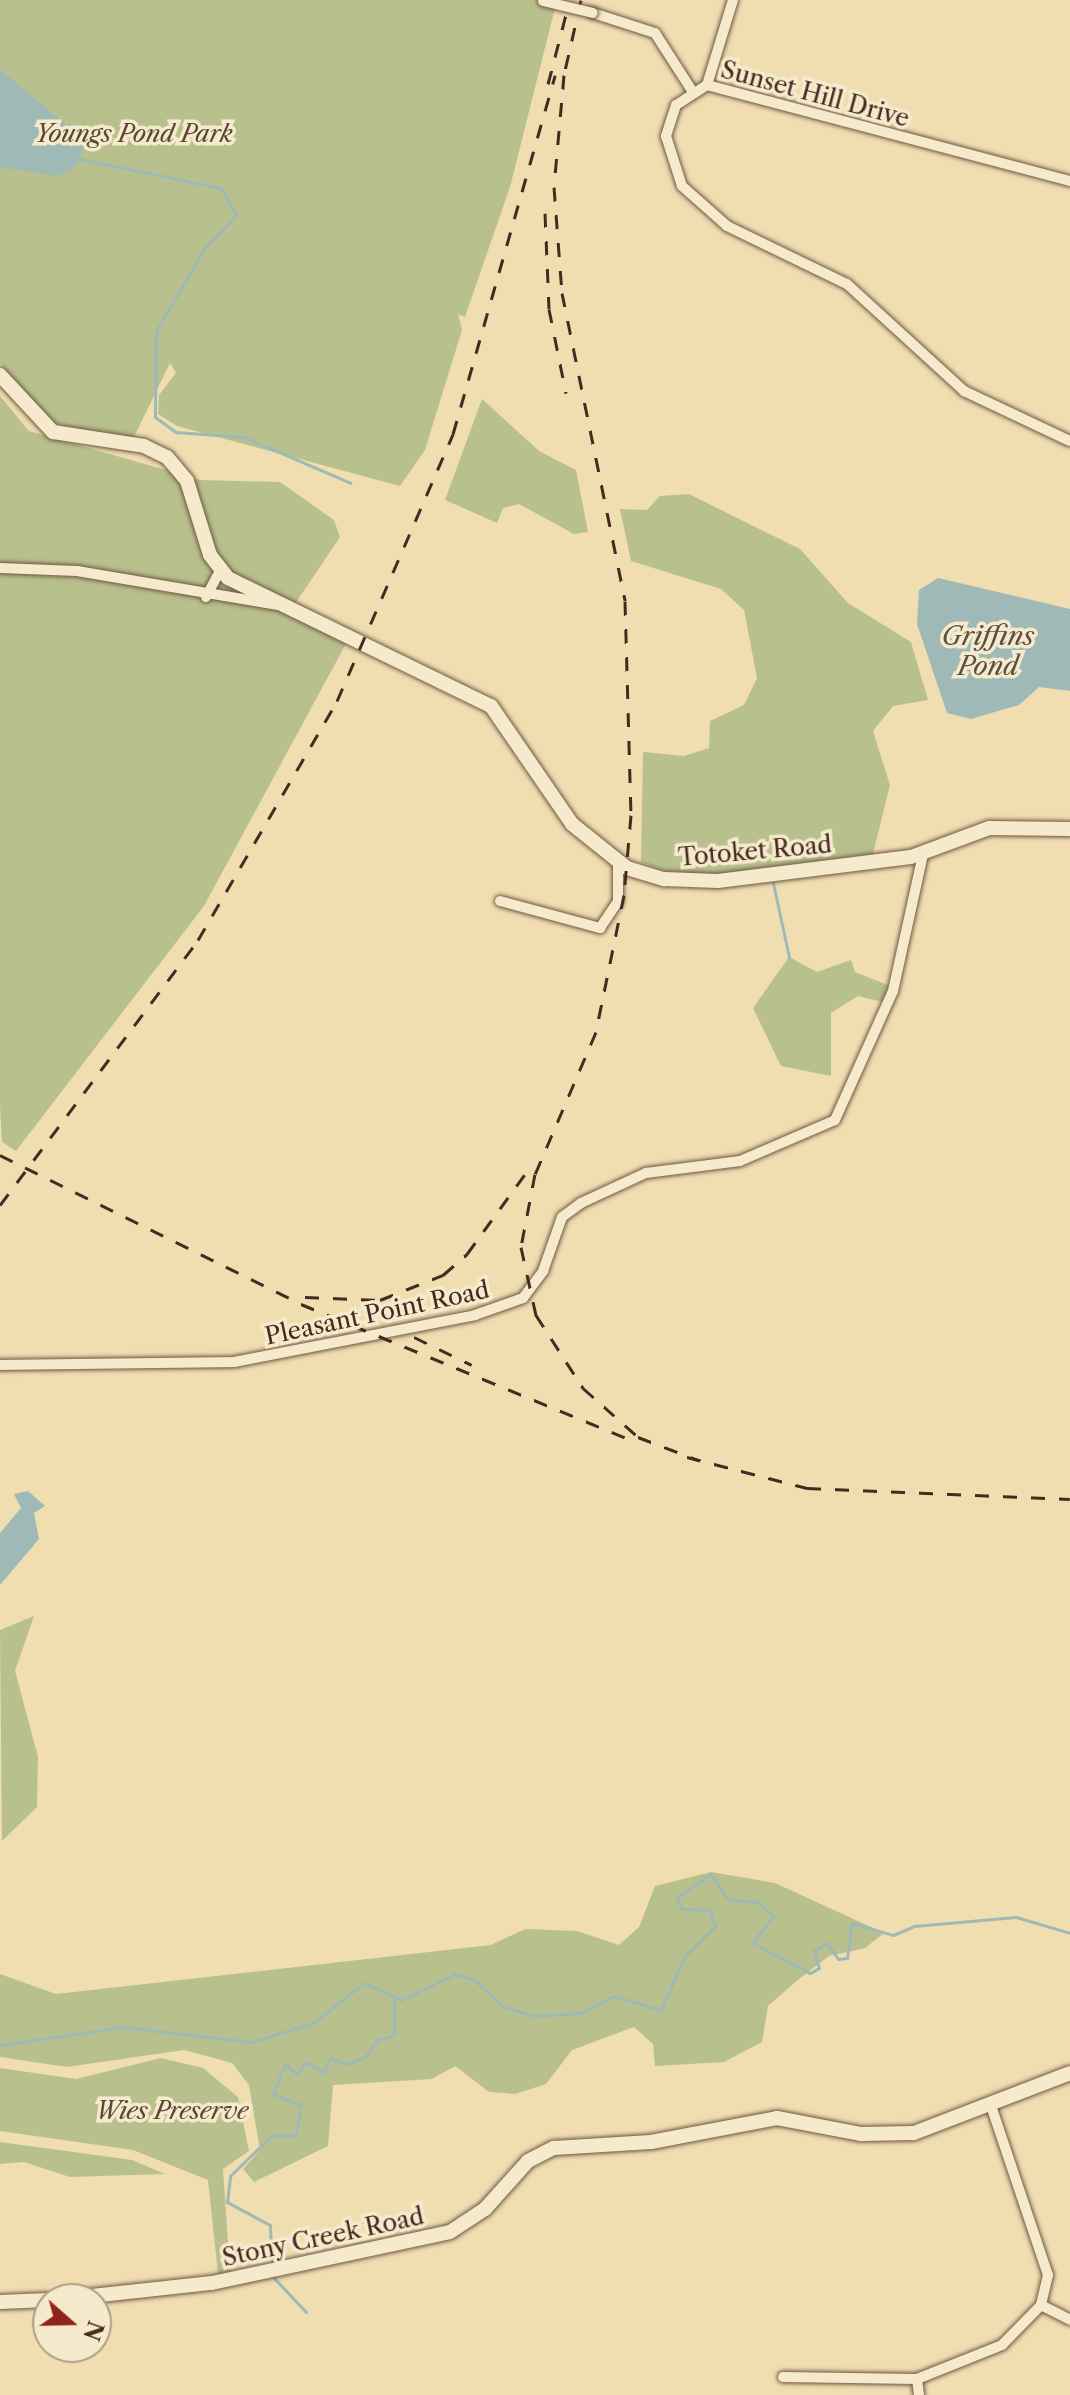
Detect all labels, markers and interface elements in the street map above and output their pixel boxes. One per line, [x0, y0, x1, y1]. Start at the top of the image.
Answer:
street label: Sunset Hill Drive [718, 55, 912, 133]
park label: Youngs Pond Park [35, 120, 233, 148]
water label: Griffins Pond [942, 621, 1034, 682]
street label: Totoket Road [677, 830, 833, 872]
street label: Pleasant Point Road [262, 1275, 492, 1351]
park label: Wies Preserve [96, 2097, 248, 2125]
street label: Stony Creek Road [219, 2201, 427, 2273]
north arrow [32, 2283, 112, 2363]
text: N [77, 2317, 109, 2344]

